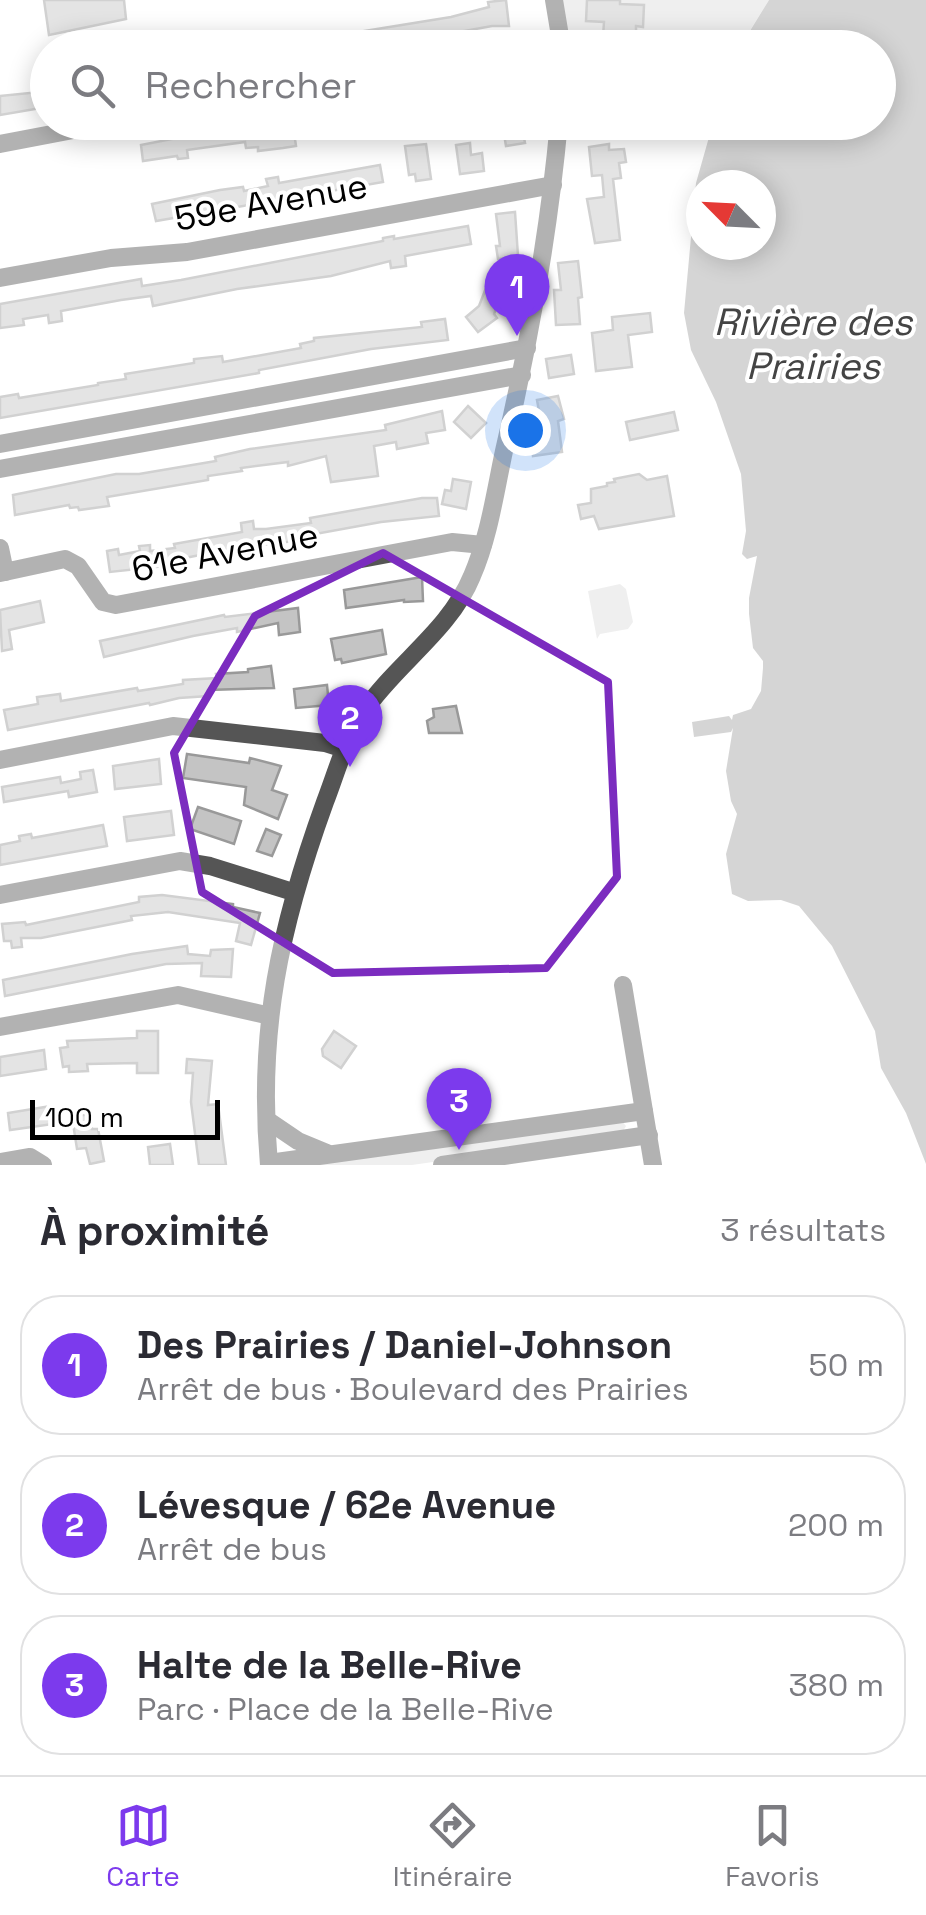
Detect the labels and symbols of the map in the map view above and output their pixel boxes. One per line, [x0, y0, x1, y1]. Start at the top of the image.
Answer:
street label: 59e Avenue [171, 163, 371, 241]
north arrow [686, 170, 776, 260]
pin: 1 [484, 254, 550, 336]
water label: Rivière des Prairies [714, 298, 913, 390]
your location [500, 405, 551, 456]
street label: 61e Avenue [128, 512, 322, 592]
pin: 2 [318, 684, 382, 767]
pin: 3 [426, 1068, 492, 1150]
scale bar [30, 1095, 220, 1140]

